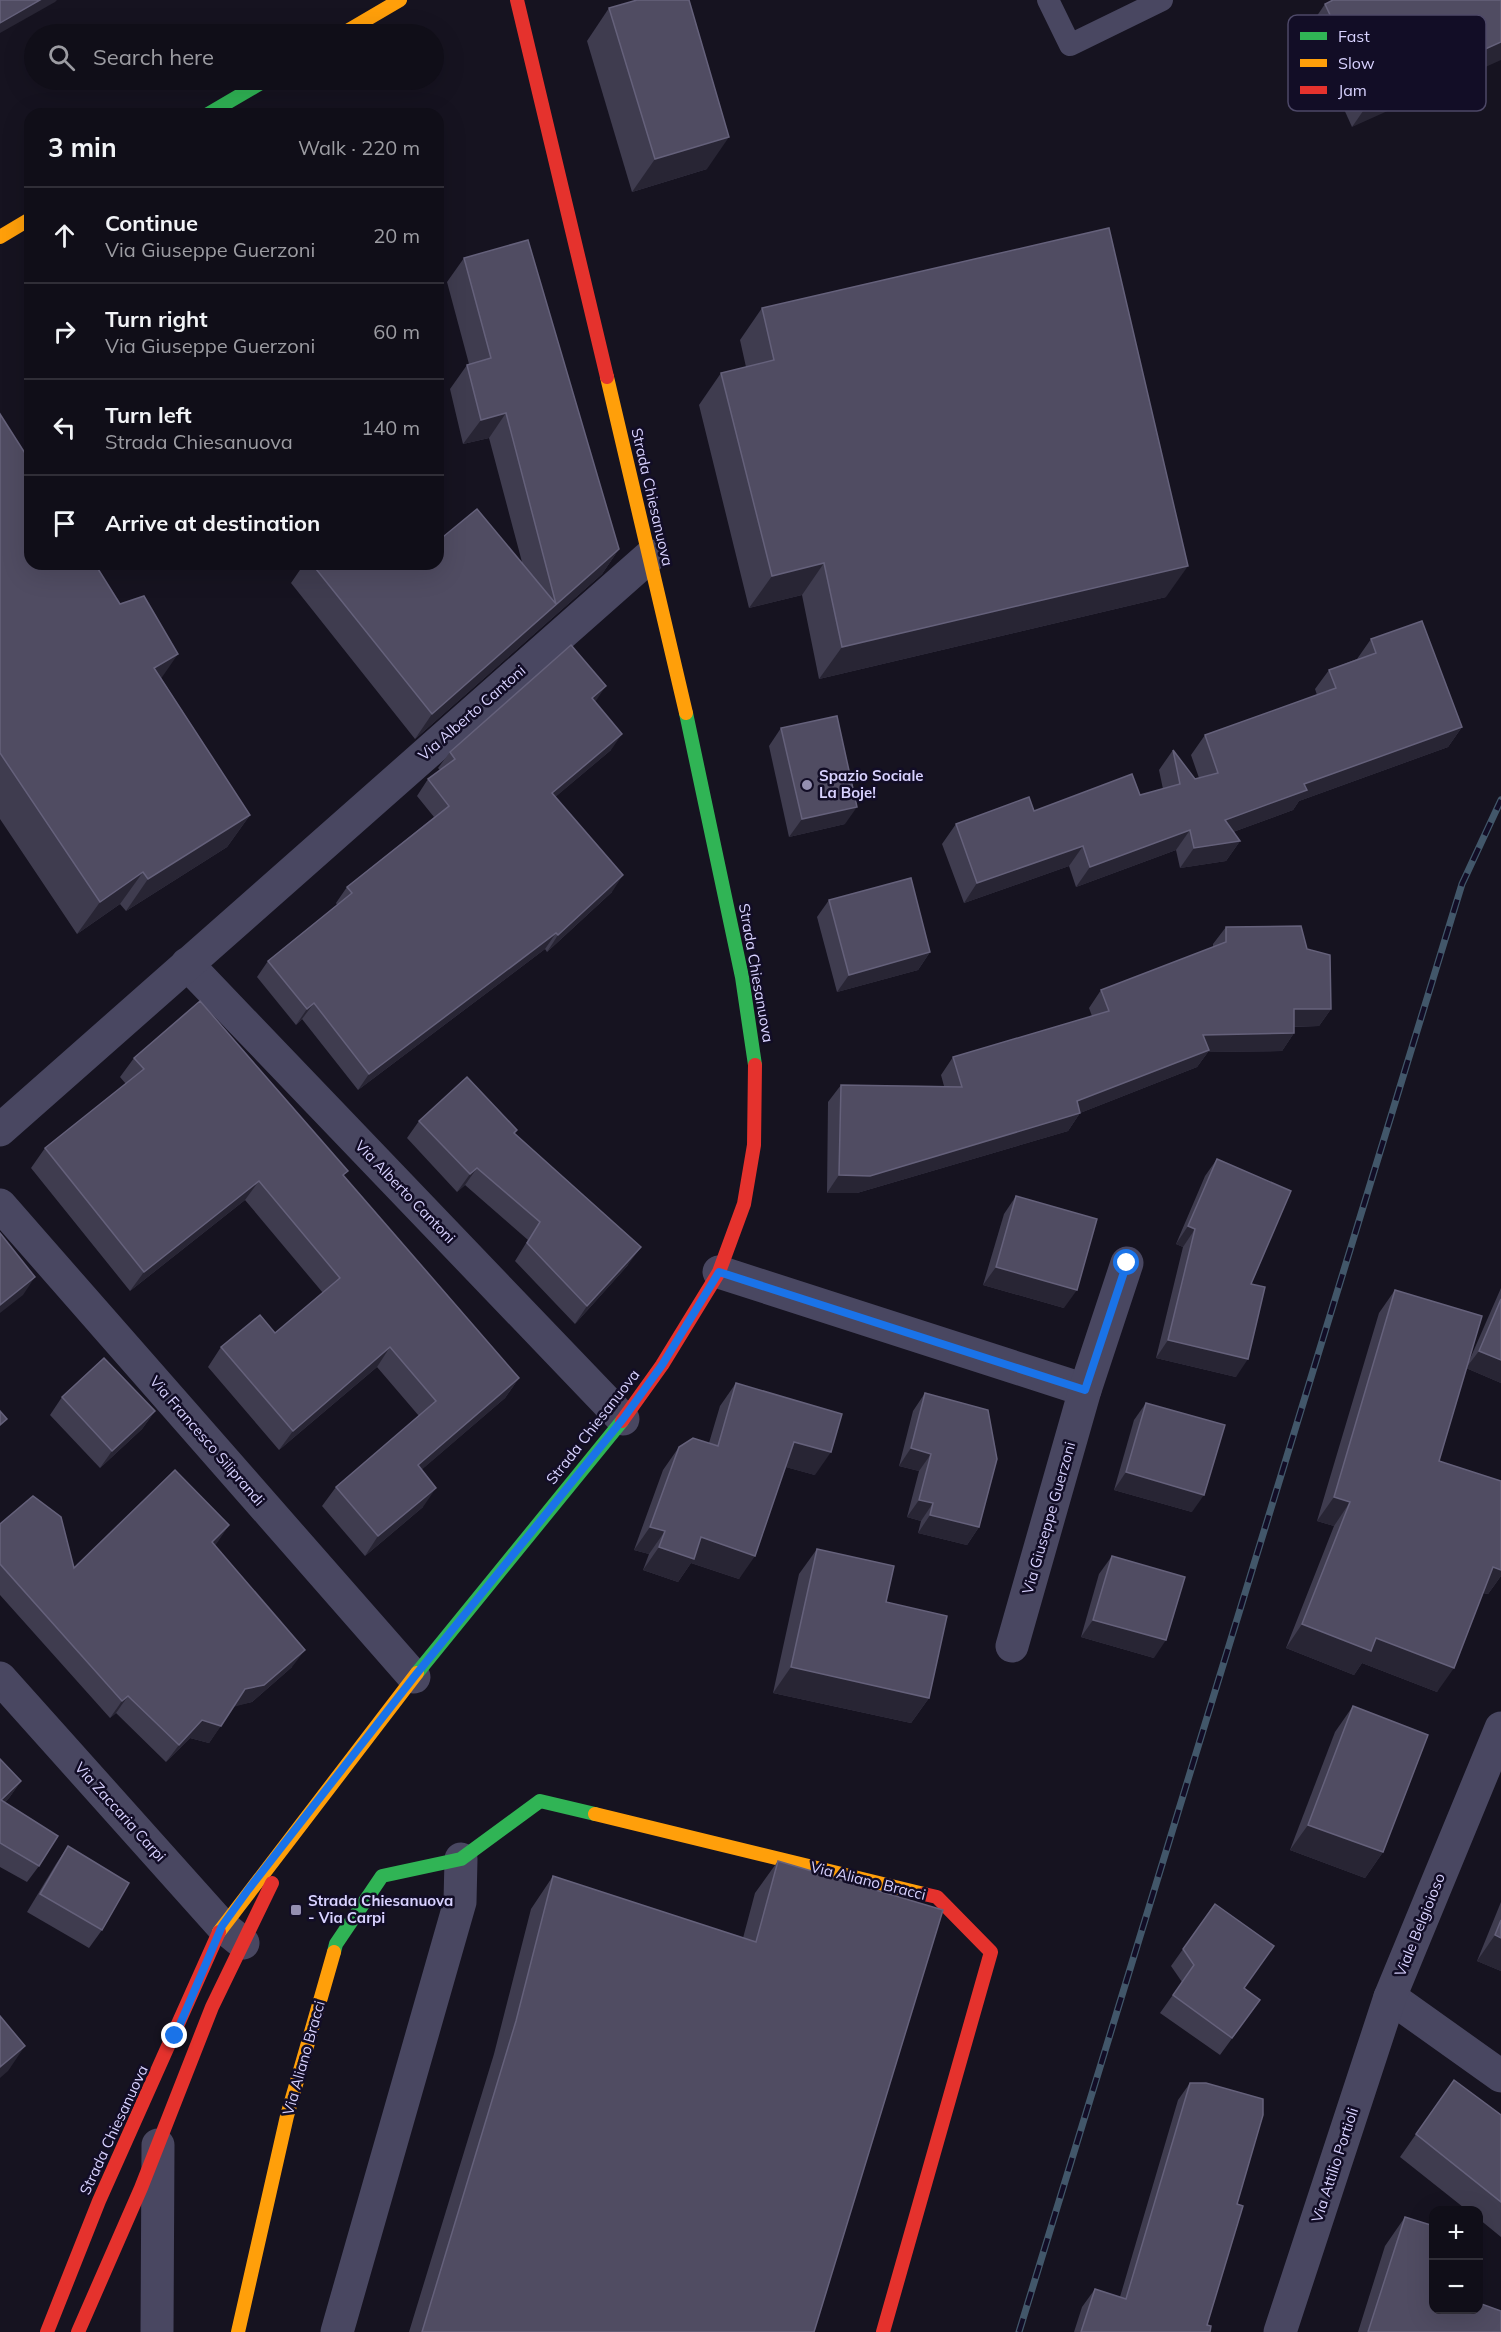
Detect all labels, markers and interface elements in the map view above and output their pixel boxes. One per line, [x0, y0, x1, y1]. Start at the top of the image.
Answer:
legend [1288, 15, 1486, 111]
search box [24, 24, 444, 90]
text: Fast [1338, 26, 1370, 46]
icon: search [45, 41, 78, 74]
text: Search here [93, 43, 214, 71]
text: Slow [1338, 53, 1375, 73]
text: Jam [1338, 80, 1367, 100]
text: 3 min [48, 131, 117, 164]
text: Walk · 220 m [298, 135, 420, 160]
text: Continue [105, 209, 198, 237]
icon: ahead [48, 219, 81, 252]
text: 20 m [373, 223, 420, 248]
text: Via Giuseppe Guerzoni [105, 237, 315, 262]
text: Turn right [105, 305, 208, 333]
icon: right [48, 315, 81, 348]
text: 60 m [373, 319, 420, 344]
text: Via Giuseppe Guerzoni [105, 333, 315, 358]
text: Turn left [105, 401, 192, 429]
icon: left [48, 411, 81, 444]
text: 140 m [361, 415, 420, 440]
street label: Strada Chiesanuova [627, 426, 678, 568]
text: Strada Chiesanuova [105, 429, 293, 454]
icon: arrive [48, 507, 81, 540]
text: Arrive at destination [105, 509, 320, 537]
street label: Via Alberto Cantoni [414, 661, 529, 764]
place label: Spazio Sociale La Boje! [819, 766, 924, 802]
marker: Spazio Sociale La Boje! [800, 778, 814, 792]
street label: Strada Chiesanuova [735, 902, 778, 1044]
street label: Via Alberto Cantoni [351, 1136, 459, 1247]
route start [1113, 1249, 1139, 1275]
street label: Strada Chiesanuova [542, 1365, 643, 1488]
street label: Via Francesco Siliprandi [146, 1372, 269, 1509]
street label: Via Giuseppe Guerzoni [1018, 1439, 1079, 1596]
street label: Via Zaccaria Carpi [71, 1758, 170, 1865]
street label: Via Aliano Bracci [808, 1857, 928, 1904]
street label: Viale Belgioioso [1390, 1870, 1449, 1979]
place label: Strada Chiesanuova - Via Carpi [308, 1891, 453, 1927]
marker: Strada Chiesanuova - Via Carpi [289, 1903, 303, 1917]
street label: Via Aliano Bracci [278, 1998, 329, 2117]
route end [161, 2022, 187, 2048]
street label: Strada Chiesanuova [75, 2062, 152, 2198]
street label: Via Attilio Portioli [1307, 2105, 1362, 2225]
map controls [1429, 2206, 1483, 2314]
button: + [1429, 2206, 1483, 2260]
button: − [1429, 2260, 1483, 2314]

